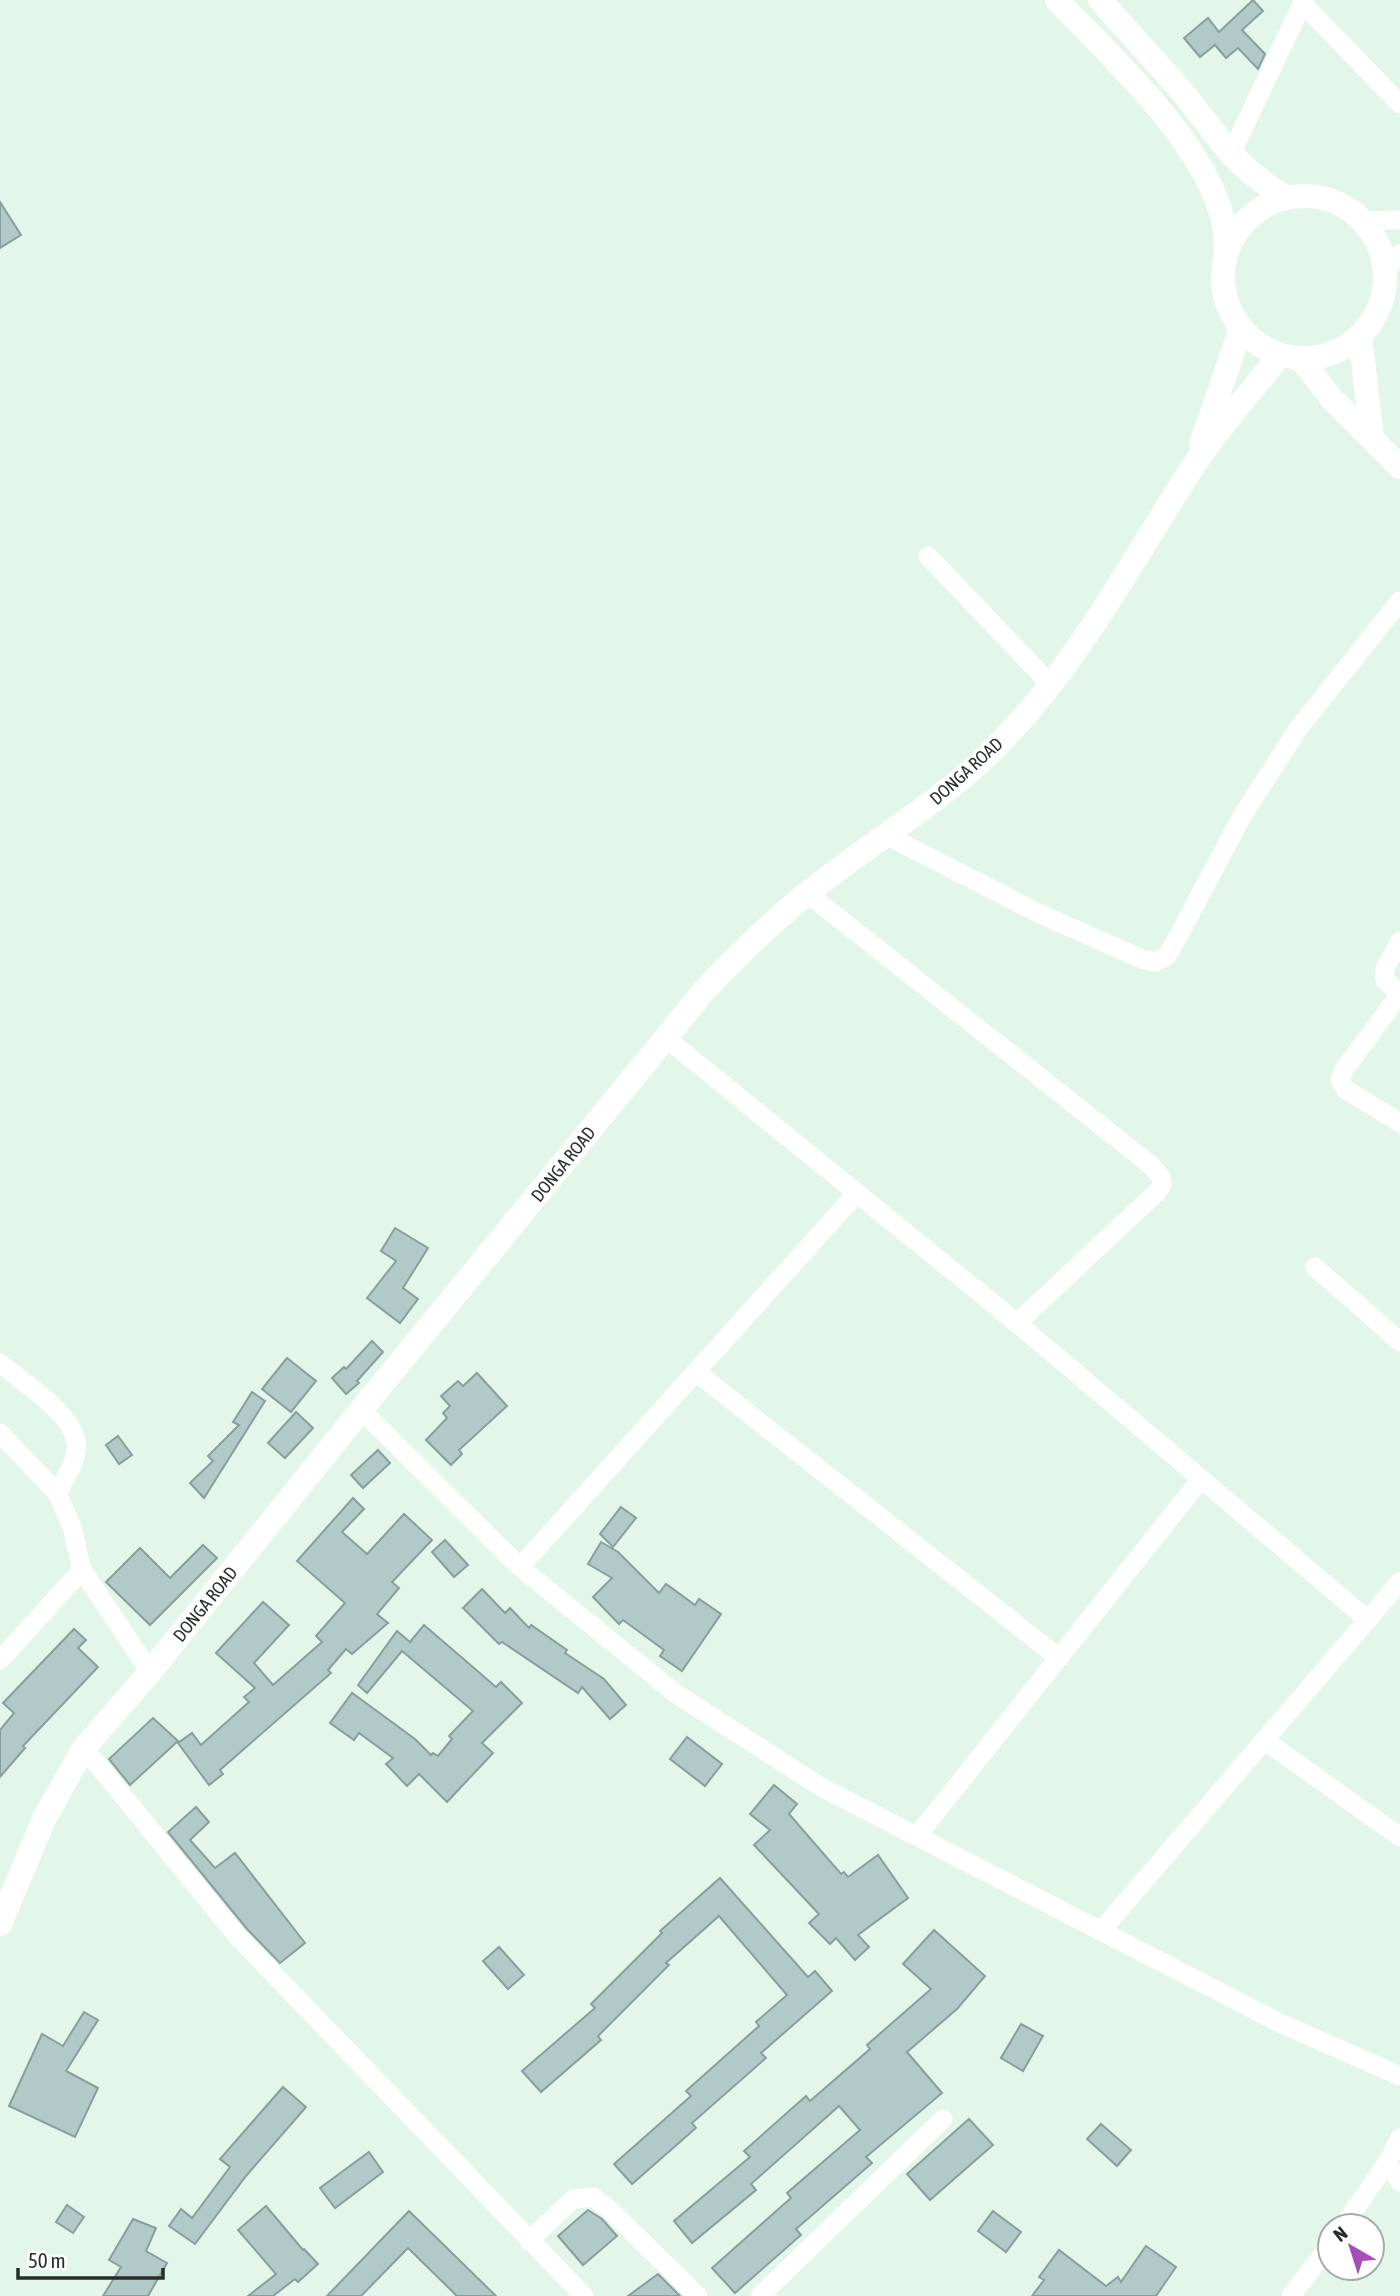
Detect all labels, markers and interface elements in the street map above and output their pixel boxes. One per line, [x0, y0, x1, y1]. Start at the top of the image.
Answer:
street label: DONGA ROAD [925, 733, 1007, 809]
street label: DONGA ROAD [526, 1122, 600, 1206]
street label: DONGA ROAD [168, 1562, 242, 1646]
north arrow [1316, 2212, 1386, 2282]
text: N [1329, 2222, 1352, 2246]
scale bar [18, 2236, 163, 2280]
text: 50 m [28, 2248, 66, 2272]

